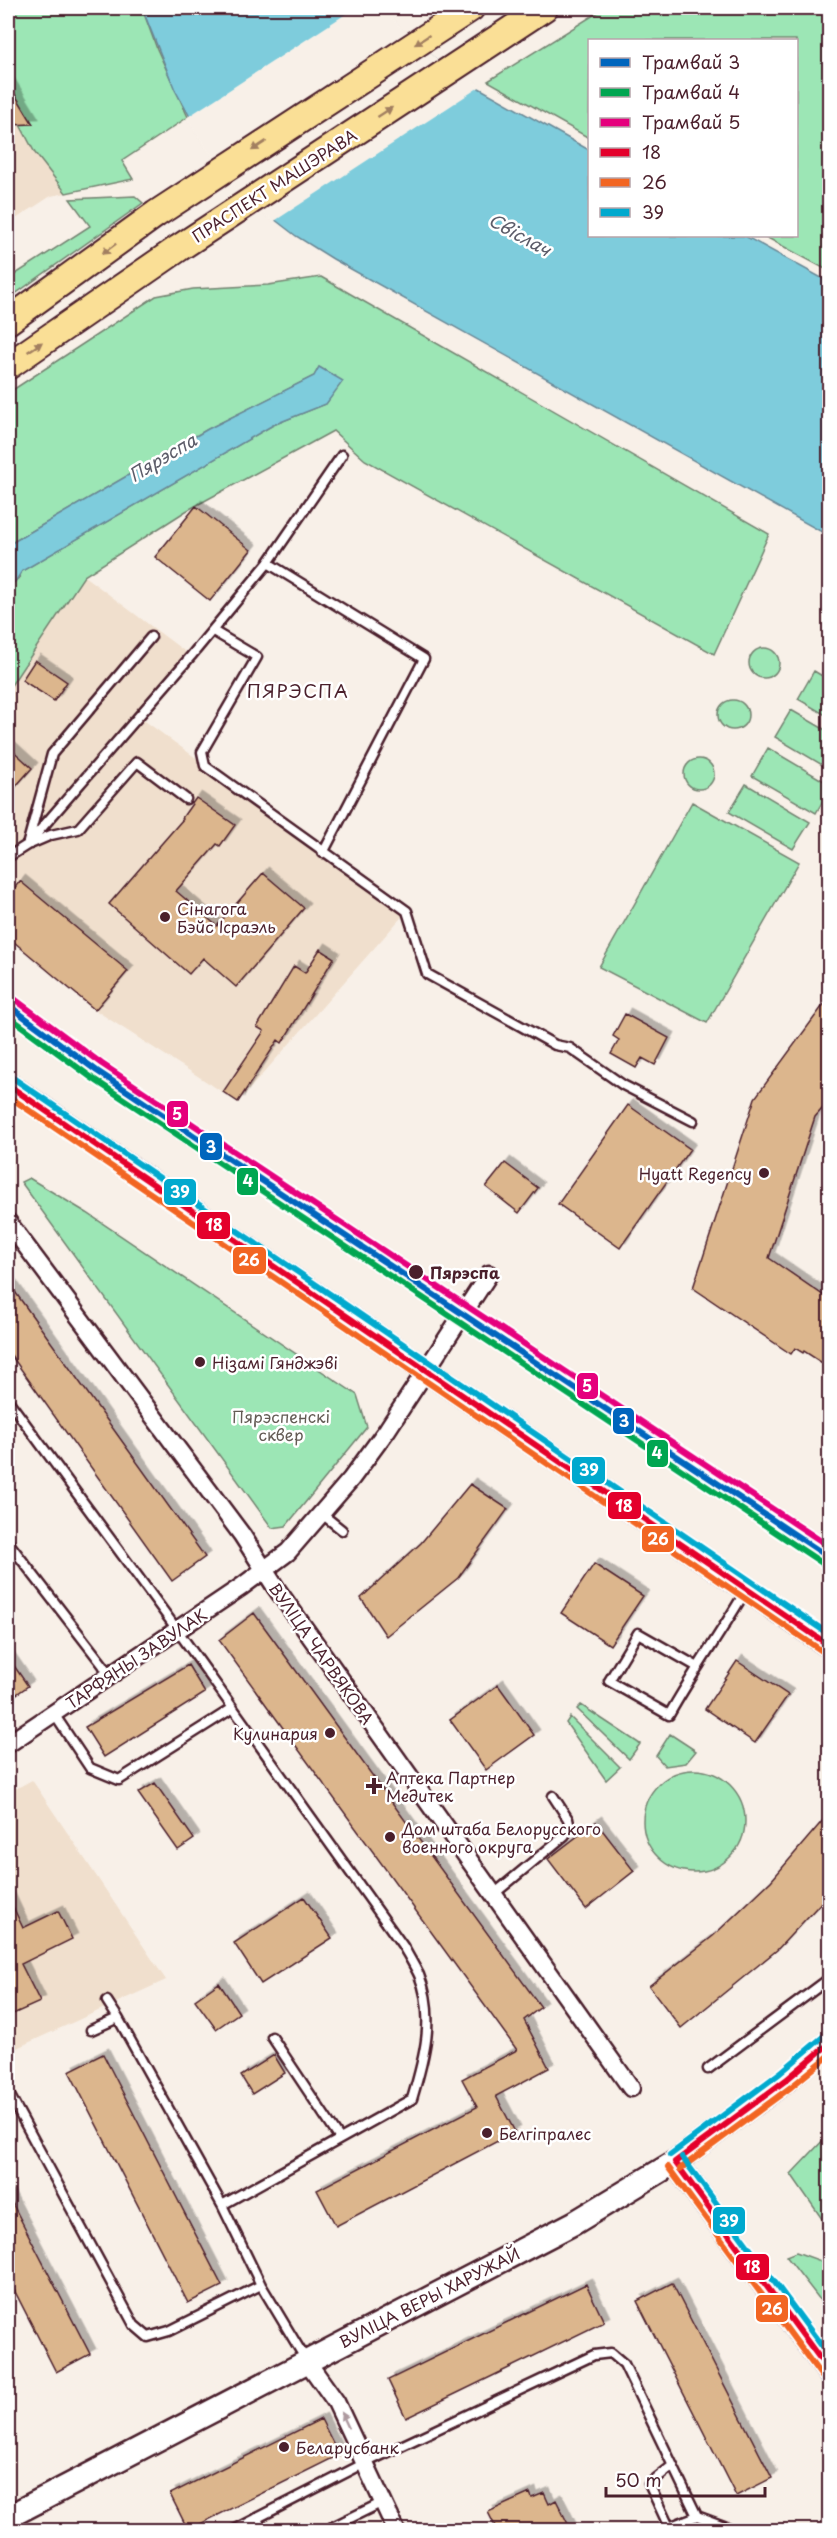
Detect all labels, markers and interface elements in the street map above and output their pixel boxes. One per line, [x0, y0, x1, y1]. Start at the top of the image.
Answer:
one-way arrow [414, 34, 430, 45]
legend [588, 39, 798, 237]
text: Трамвай 3 [642, 48, 740, 75]
text: Трамвай 4 [642, 78, 740, 105]
one-way arrow [377, 106, 393, 118]
text: Трамвай 5 [642, 108, 740, 135]
street label: ПРАСПЕКТ МАШЭРАВА [187, 123, 361, 247]
text: 18 [642, 138, 661, 165]
one-way arrow [251, 141, 267, 152]
text: 26 [642, 168, 667, 195]
text: 39 [642, 198, 664, 225]
water label: Свіслач [484, 206, 557, 263]
one-way arrow [101, 242, 117, 255]
one-way arrow [27, 341, 43, 353]
water label: Пярэспа [123, 426, 202, 488]
district label: ПЯРЭСПА [247, 677, 349, 704]
place label: Сінагога Бэйс Ісраэль [177, 896, 276, 938]
marker: Сінагога Бэйс Ісраэль [158, 910, 172, 924]
line badge: 5 [166, 1100, 189, 1128]
text: 5 [172, 1101, 182, 1125]
line badge: 3 [199, 1132, 223, 1161]
text: 3 [206, 1134, 216, 1158]
place label: Hyatt Regency [639, 1161, 752, 1185]
marker: Hyatt Regency [757, 1166, 771, 1180]
line badge: 4 [236, 1167, 259, 1196]
text: 4 [243, 1168, 254, 1192]
line badge: 39 [163, 1178, 197, 1206]
text: 39 [170, 1179, 190, 1203]
line badge: 18 [196, 1211, 231, 1240]
text: 18 [205, 1212, 223, 1236]
line badge: 26 [232, 1246, 267, 1275]
text: 26 [238, 1247, 260, 1271]
place label: Пярэспа [430, 1260, 500, 1284]
marker: Пярэспа [407, 1263, 425, 1281]
place label: Нізамі Гянджэві [212, 1350, 338, 1374]
marker: Нізамі Гянджэві [193, 1355, 207, 1369]
line badge: 5 [576, 1372, 599, 1400]
text: 5 [582, 1373, 592, 1397]
park label: Пярэспенскі сквер [232, 1404, 330, 1446]
line badge: 3 [612, 1407, 635, 1435]
text: 3 [619, 1408, 629, 1432]
line badge: 4 [646, 1439, 669, 1468]
text: 4 [652, 1440, 663, 1464]
line badge: 39 [571, 1456, 606, 1485]
text: 39 [579, 1457, 599, 1481]
line badge: 18 [607, 1491, 642, 1520]
text: 18 [615, 1493, 633, 1517]
line badge: 26 [641, 1525, 675, 1553]
text: 26 [647, 1526, 669, 1550]
street label: ВУЛІЦА ЧАРВЯКОВА [264, 1577, 380, 1729]
street label: ТАРФЯНЫ ЗАВУЛАК [61, 1602, 211, 1714]
place label: Кулинария [233, 1721, 318, 1745]
marker: Кулинария [323, 1726, 337, 1740]
place label: Аптека Партнер Медитек [386, 1765, 515, 1807]
marker: Аптека Партнер Медитек [367, 1779, 381, 1793]
place label: Дом штаба Белорусского военного округа [401, 1816, 601, 1858]
marker: Дом штаба Белорусского военного округа [383, 1830, 397, 1844]
place label: Белгіпралес [499, 2121, 591, 2145]
marker: Белгіпралес [480, 2126, 494, 2140]
line badge: 39 [712, 2206, 746, 2235]
text: 39 [719, 2208, 739, 2232]
street label: ВУЛІЦА ВЕРЫ ХАРУЖАЙ [334, 2241, 524, 2353]
line badge: 18 [735, 2253, 770, 2281]
text: 18 [743, 2254, 761, 2278]
line badge: 26 [755, 2294, 789, 2323]
text: 26 [761, 2296, 783, 2320]
one-way arrow [340, 2412, 349, 2429]
place label: Беларусбанк [296, 2435, 400, 2459]
marker: Беларусбанк [277, 2440, 291, 2454]
scale bar [606, 2460, 765, 2498]
text: 50 m [615, 2466, 662, 2493]

